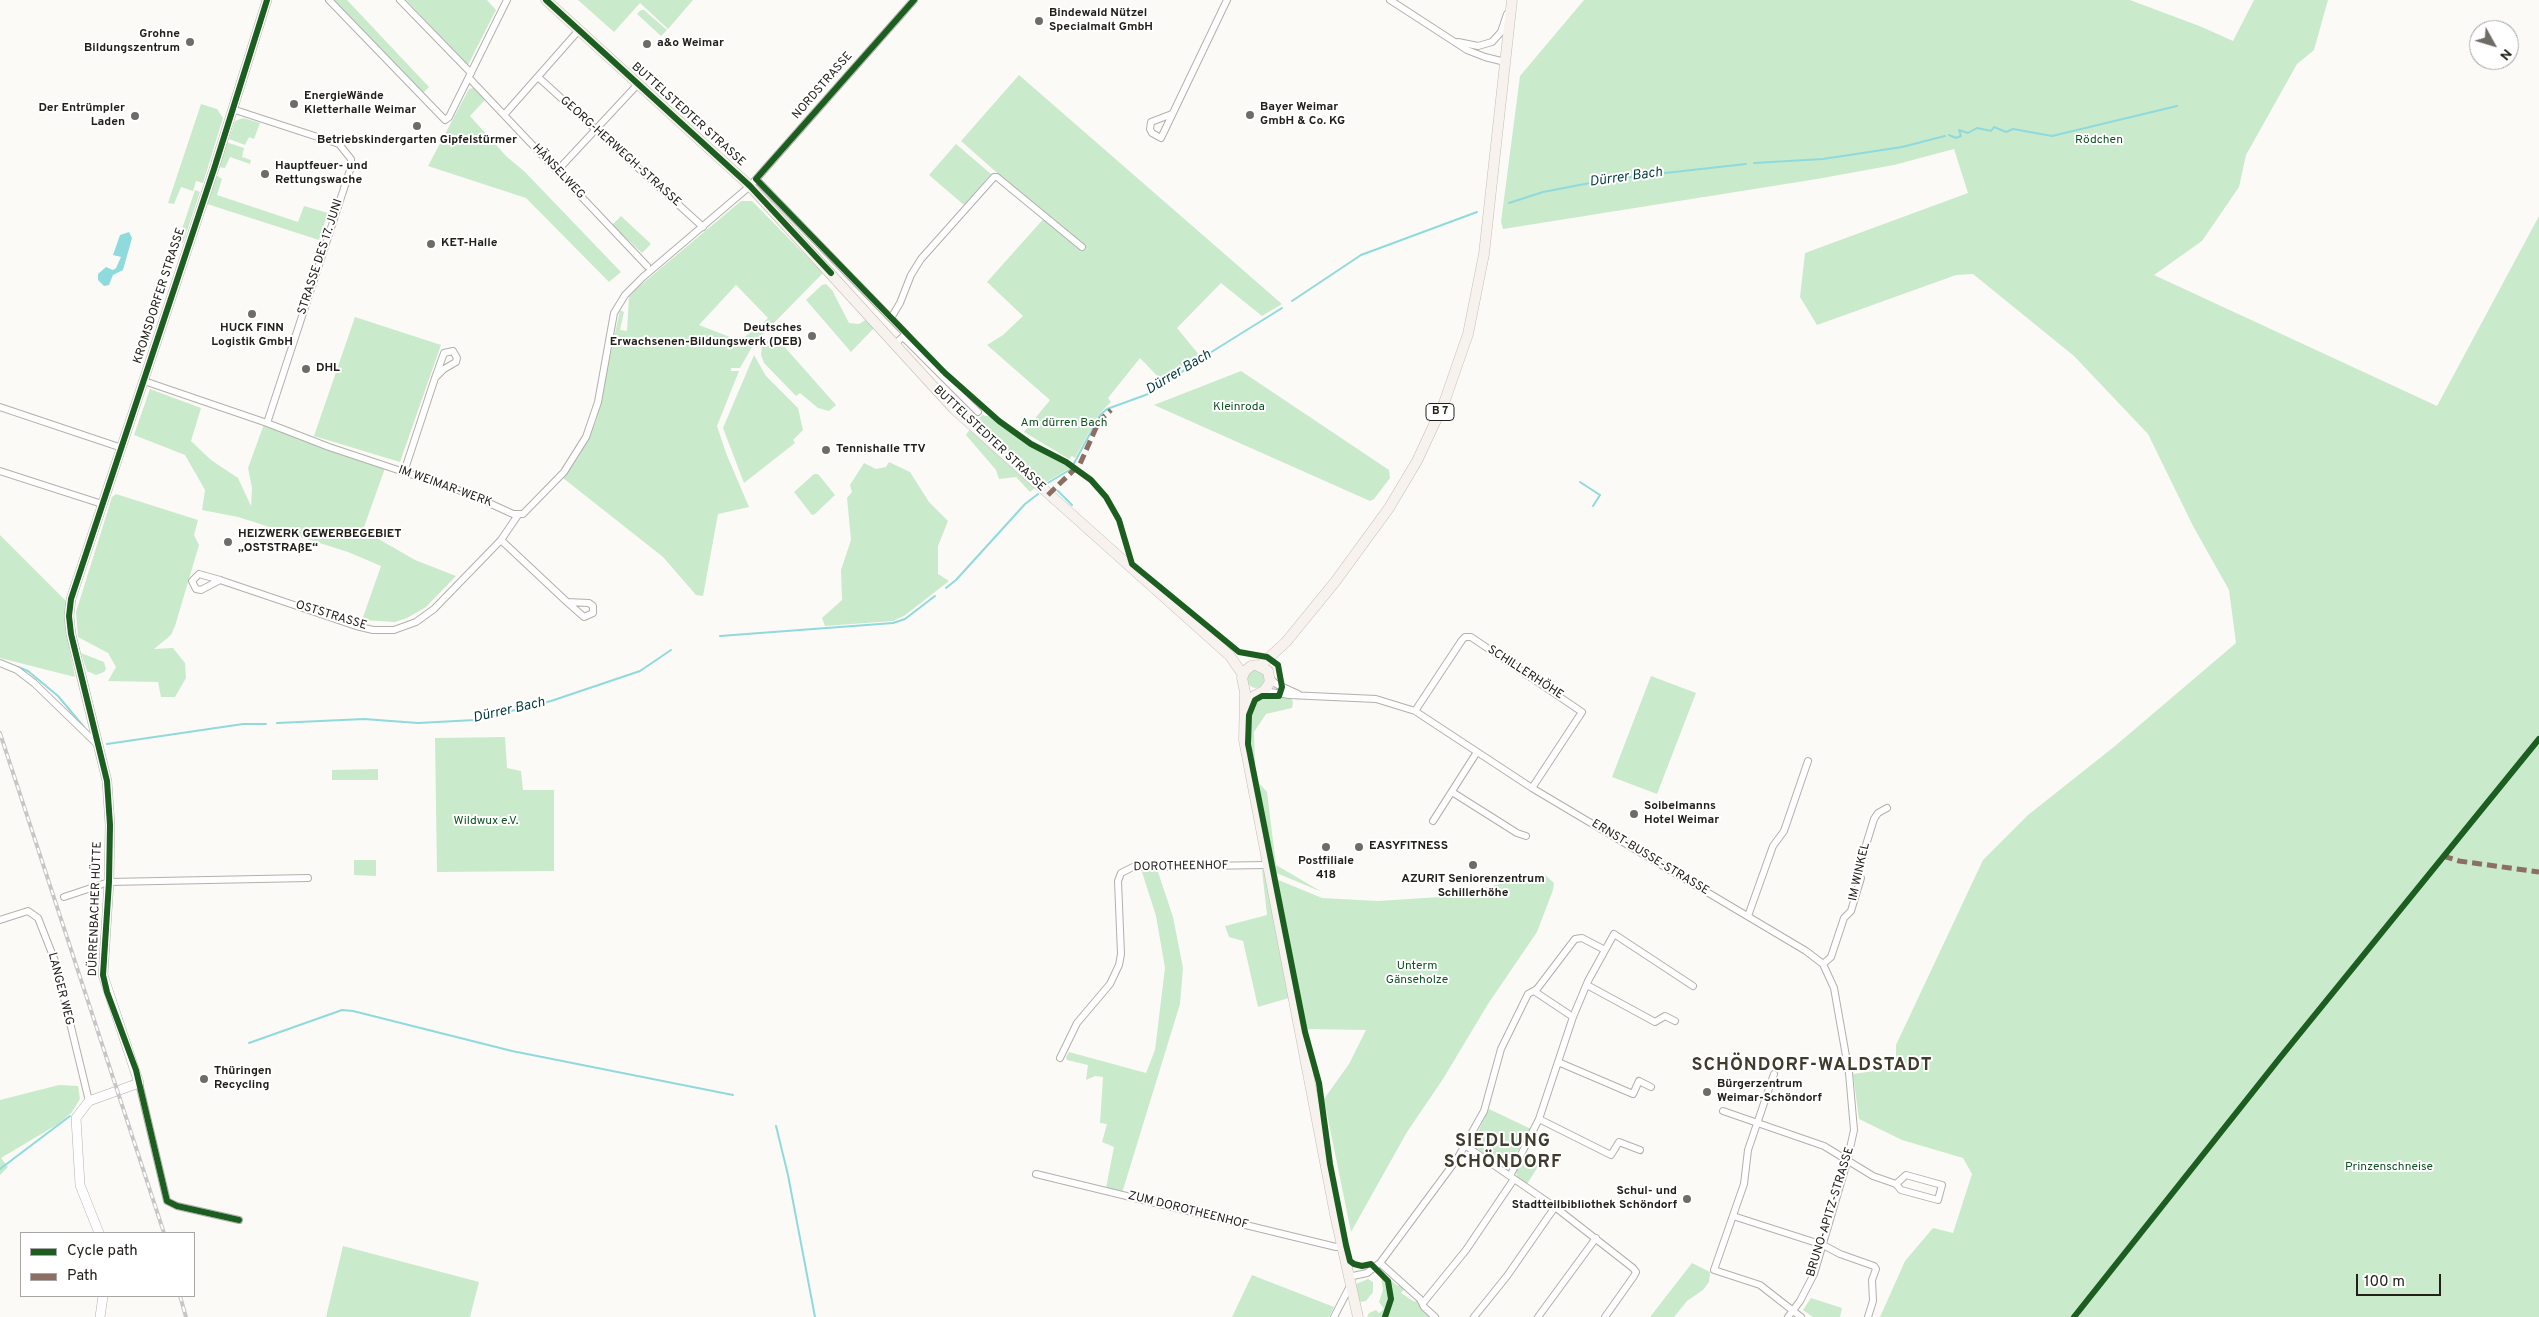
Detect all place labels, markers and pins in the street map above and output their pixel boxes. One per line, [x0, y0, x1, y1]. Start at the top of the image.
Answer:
place label: Bindewald Nützel Specialmalt GmbH [1049, 7, 1153, 35]
marker: Bindewald Nützel Specialmalt GmbH [1033, 15, 1045, 27]
place label: Grohne Bildungszentrum [84, 28, 180, 56]
marker: Grohne Bildungszentrum [184, 36, 196, 48]
place label: a&o Weimar [657, 37, 724, 51]
marker: a&o Weimar [641, 38, 653, 50]
place label: EnergieWände Kletterhalle Weimar [304, 90, 416, 118]
marker: EnergieWände Kletterhalle Weimar [288, 98, 300, 110]
place label: Bayer Weimar GmbH & Co. KG [1260, 101, 1345, 129]
place label: Der Entrümpler Laden [39, 102, 125, 130]
marker: Bayer Weimar GmbH & Co. KG [1244, 109, 1256, 121]
marker: Der Entrümpler Laden [129, 110, 141, 122]
marker: Betriebskindergarten Gipfelstürmer [411, 120, 423, 132]
place label: Betriebskindergarten Gipfelstürmer [317, 134, 517, 148]
place label: Hauptfeuer- und Rettungswache [275, 160, 368, 188]
marker: Hauptfeuer- und Rettungswache [259, 168, 271, 180]
place label: KET-Halle [441, 237, 498, 251]
marker: KET-Halle [425, 238, 437, 250]
marker: HUCK FINN Logistik GmbH [246, 308, 258, 320]
place label: HUCK FINN Logistik GmbH [211, 322, 293, 350]
place label: Deutsches Erwachsenen-Bildungswerk (DEB) [610, 322, 802, 350]
marker: Deutsches Erwachsenen-Bildungswerk (DEB) [806, 330, 818, 342]
place label: DHL [316, 362, 340, 376]
marker: DHL [300, 363, 312, 375]
place label: Tennishalle TTV [836, 443, 926, 457]
marker: Tennishalle TTV [820, 444, 832, 456]
place label: HEIZWERK GEWERBEGEBIET „OSTSTRAßE“ [238, 528, 401, 556]
marker: HEIZWERK GEWERBEGEBIET „OSTSTRAßE“ [222, 536, 234, 548]
place label: Soibelmanns Hotel Weimar [1644, 800, 1719, 828]
marker: Soibelmanns Hotel Weimar [1628, 808, 1640, 820]
place label: EASYFITNESS [1369, 840, 1448, 854]
marker: Postfiliale 418 [1320, 841, 1332, 853]
marker: EASYFITNESS [1353, 841, 1365, 853]
place label: Postfiliale 418 [1298, 855, 1354, 883]
marker: AZURIT Seniorenzentrum Schillerhöhe [1467, 859, 1479, 871]
place label: AZURIT Seniorenzentrum Schillerhöhe [1401, 873, 1545, 901]
place label: Thüringen Recycling [214, 1065, 272, 1093]
marker: Thüringen Recycling [198, 1073, 210, 1085]
place label: Bürgerzentrum Weimar-Schöndorf [1717, 1078, 1822, 1106]
marker: Bürgerzentrum Weimar-Schöndorf [1701, 1086, 1713, 1098]
place label: Schul- und Stadtteilbibliothek Schöndorf [1512, 1185, 1677, 1213]
marker: Schul- und Stadtteilbibliothek Schöndorf [1681, 1193, 1693, 1205]

